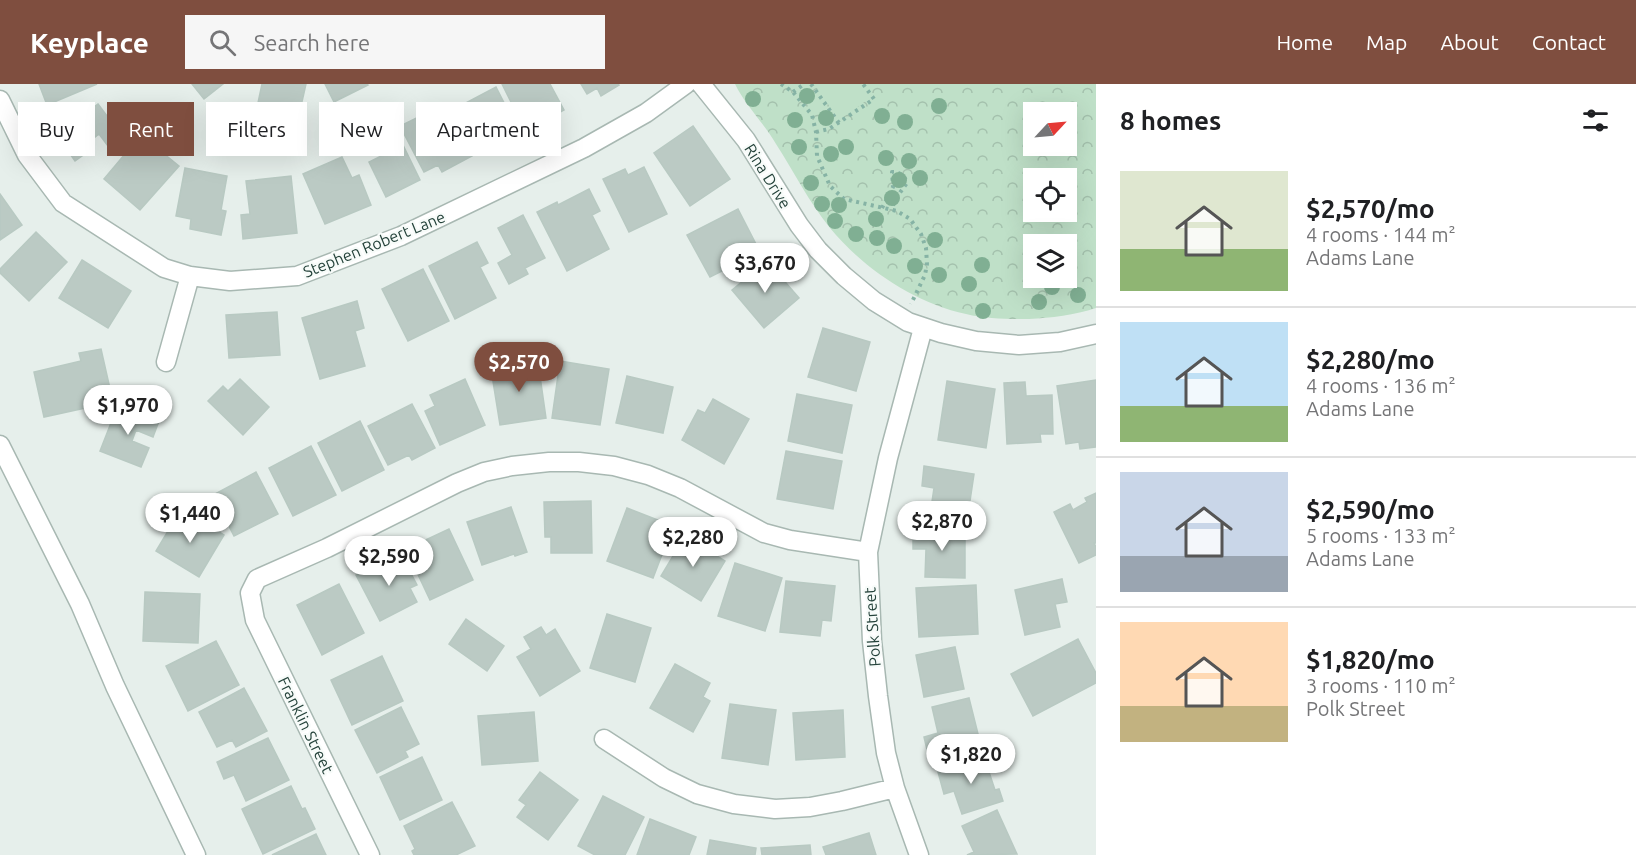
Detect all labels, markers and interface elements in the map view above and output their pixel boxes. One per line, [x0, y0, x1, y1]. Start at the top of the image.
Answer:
search box [185, 15, 605, 69]
icon: search [206, 26, 239, 59]
text: Keyplace [30, 27, 149, 58]
text: Search here [254, 30, 370, 55]
text: Home [1276, 30, 1333, 54]
text: Map [1366, 30, 1407, 54]
text: About [1440, 30, 1499, 54]
text: Contact [1532, 30, 1606, 54]
chip: Buy [18, 102, 95, 156]
chip: Rent [107, 102, 194, 156]
chip: Filters [206, 102, 307, 156]
chip: New [319, 102, 404, 156]
chip: Apartment [416, 102, 561, 156]
north arrow [1023, 102, 1077, 156]
map controls [1023, 102, 1077, 288]
icon: filters [1579, 104, 1612, 137]
text: 8 homes [1120, 106, 1221, 135]
street label: Rina Drive [741, 140, 795, 212]
button: locate [1023, 168, 1077, 222]
text: $2,570/mo [1306, 194, 1435, 223]
icon: home [1168, 195, 1240, 267]
street label: Stephen Robert Lane [300, 207, 448, 281]
text: 4 rooms · 144 m² [1306, 223, 1456, 246]
button: layers [1023, 234, 1077, 288]
pin: $3,670 [716, 243, 814, 294]
text: Adams Lane [1306, 246, 1414, 269]
text: $3,670 [734, 251, 796, 274]
pin: $2,570 [470, 342, 568, 393]
text: $2,280/mo [1306, 345, 1435, 374]
icon: home [1168, 346, 1240, 418]
text: $2,570 [488, 350, 550, 373]
text: 4 rooms · 136 m² [1306, 374, 1456, 397]
pin: $1,970 [79, 385, 177, 436]
text: $1,970 [97, 393, 159, 416]
text: Adams Lane [1306, 397, 1414, 420]
pin: $1,440 [141, 493, 239, 544]
text: $2,590/mo [1306, 495, 1435, 524]
icon: home [1168, 496, 1240, 568]
text: $1,440 [159, 501, 221, 524]
pin: $2,870 [893, 501, 991, 552]
text: $2,870 [911, 509, 973, 532]
pin: $2,280 [644, 517, 742, 568]
text: 5 rooms · 133 m² [1306, 524, 1456, 547]
text: $2,280 [662, 525, 724, 548]
pin: $2,590 [340, 536, 438, 587]
text: $2,590 [358, 544, 420, 567]
text: Adams Lane [1306, 547, 1414, 570]
street label: Polk Street [860, 586, 884, 667]
text: $1,820/mo [1306, 645, 1435, 674]
icon: home [1168, 646, 1240, 718]
street label: Franklin Street [275, 674, 337, 777]
text: 3 rooms · 110 m² [1306, 674, 1456, 697]
text: Polk Street [1306, 697, 1405, 720]
pin: $1,820 [922, 734, 1020, 785]
text: $1,820 [940, 742, 1002, 765]

